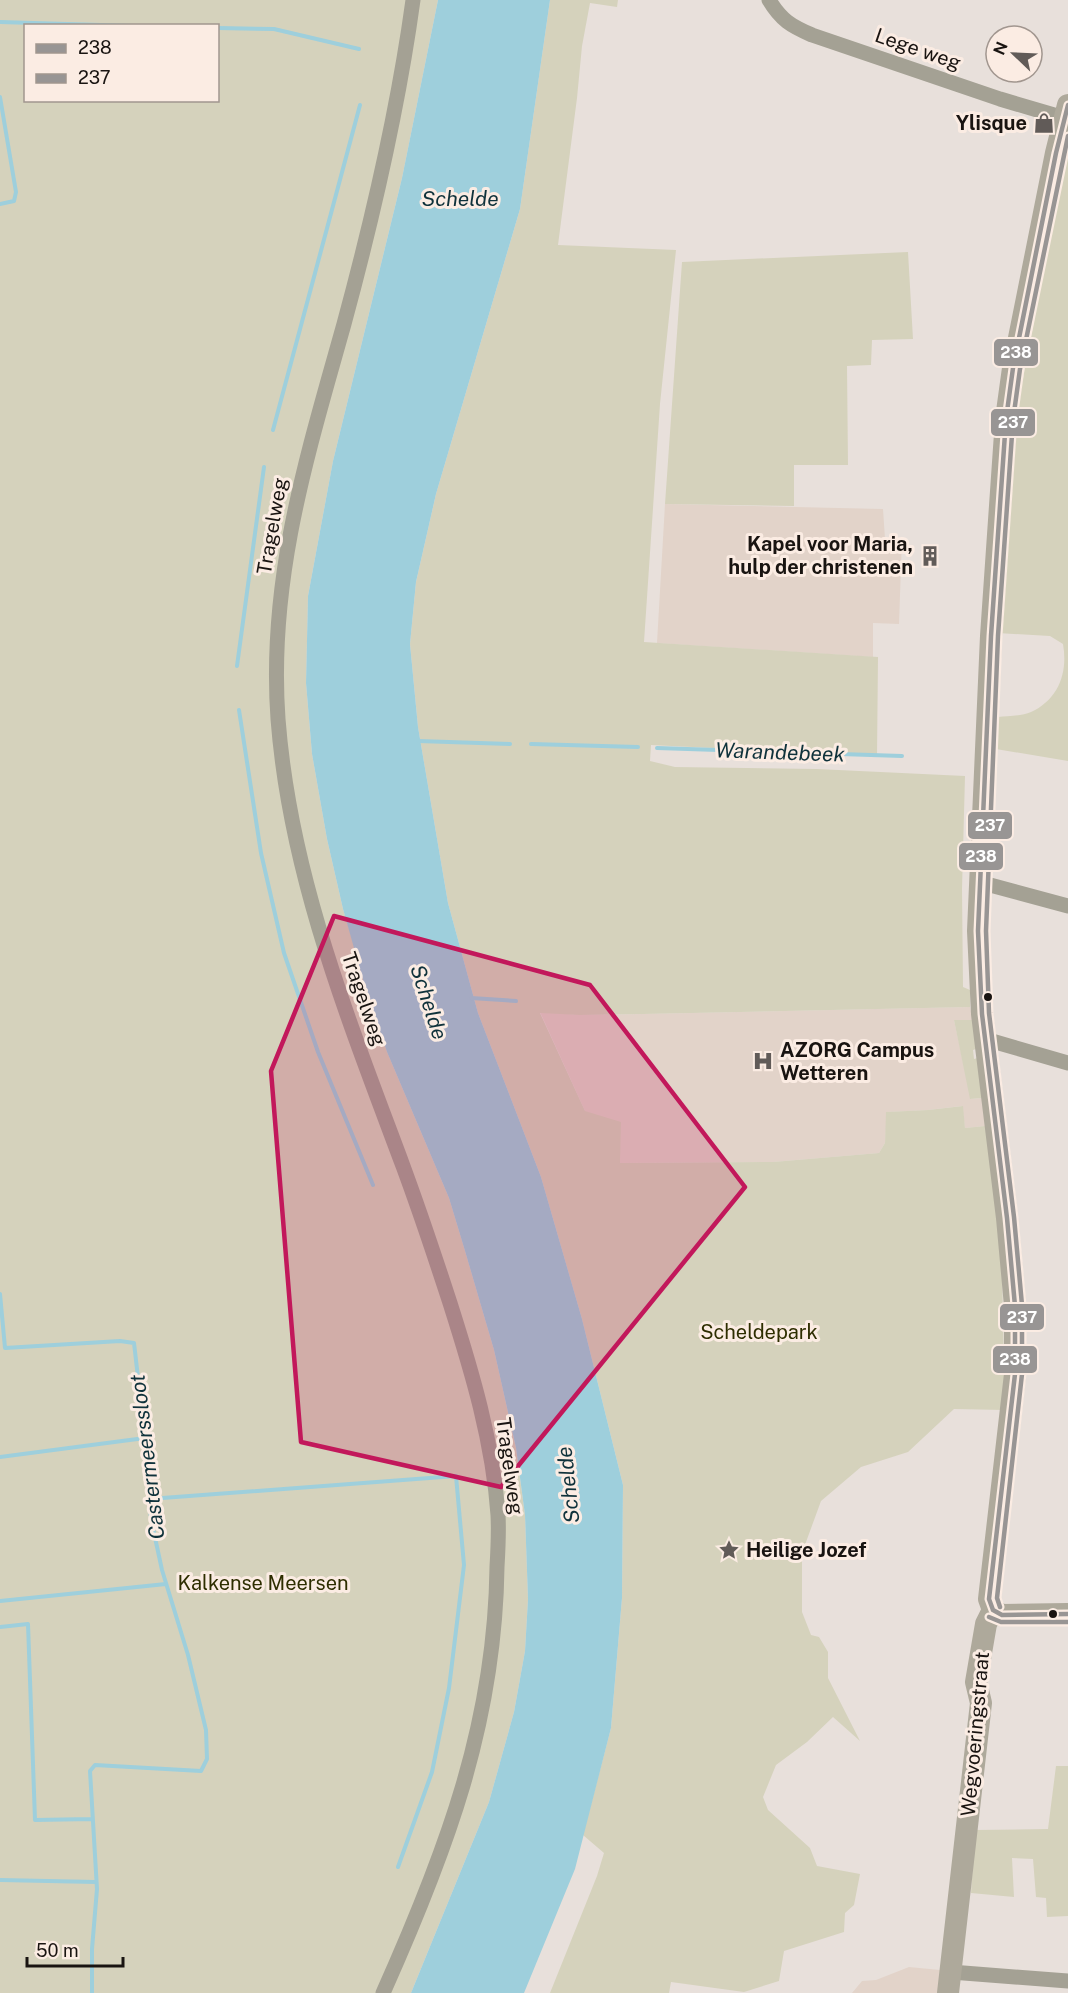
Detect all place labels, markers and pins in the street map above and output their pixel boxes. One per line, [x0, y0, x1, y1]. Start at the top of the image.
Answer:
place label: Ylisque [956, 111, 1027, 135]
shop icon: Ylisque [1032, 111, 1056, 135]
place label: Kapel voor Maria, hulp der christenen [728, 532, 913, 579]
building icon: Kapel voor Maria, hulp der christenen [918, 544, 942, 568]
unlabelled marker [982, 991, 994, 1003]
place label: AZORG Campus Wetteren [780, 1038, 934, 1085]
hospital icon: AZORG Campus Wetteren [751, 1049, 775, 1073]
place icon: Heilige Jozef [717, 1538, 741, 1562]
place label: Heilige Jozef [746, 1538, 866, 1562]
unlabelled marker [1047, 1608, 1059, 1620]

